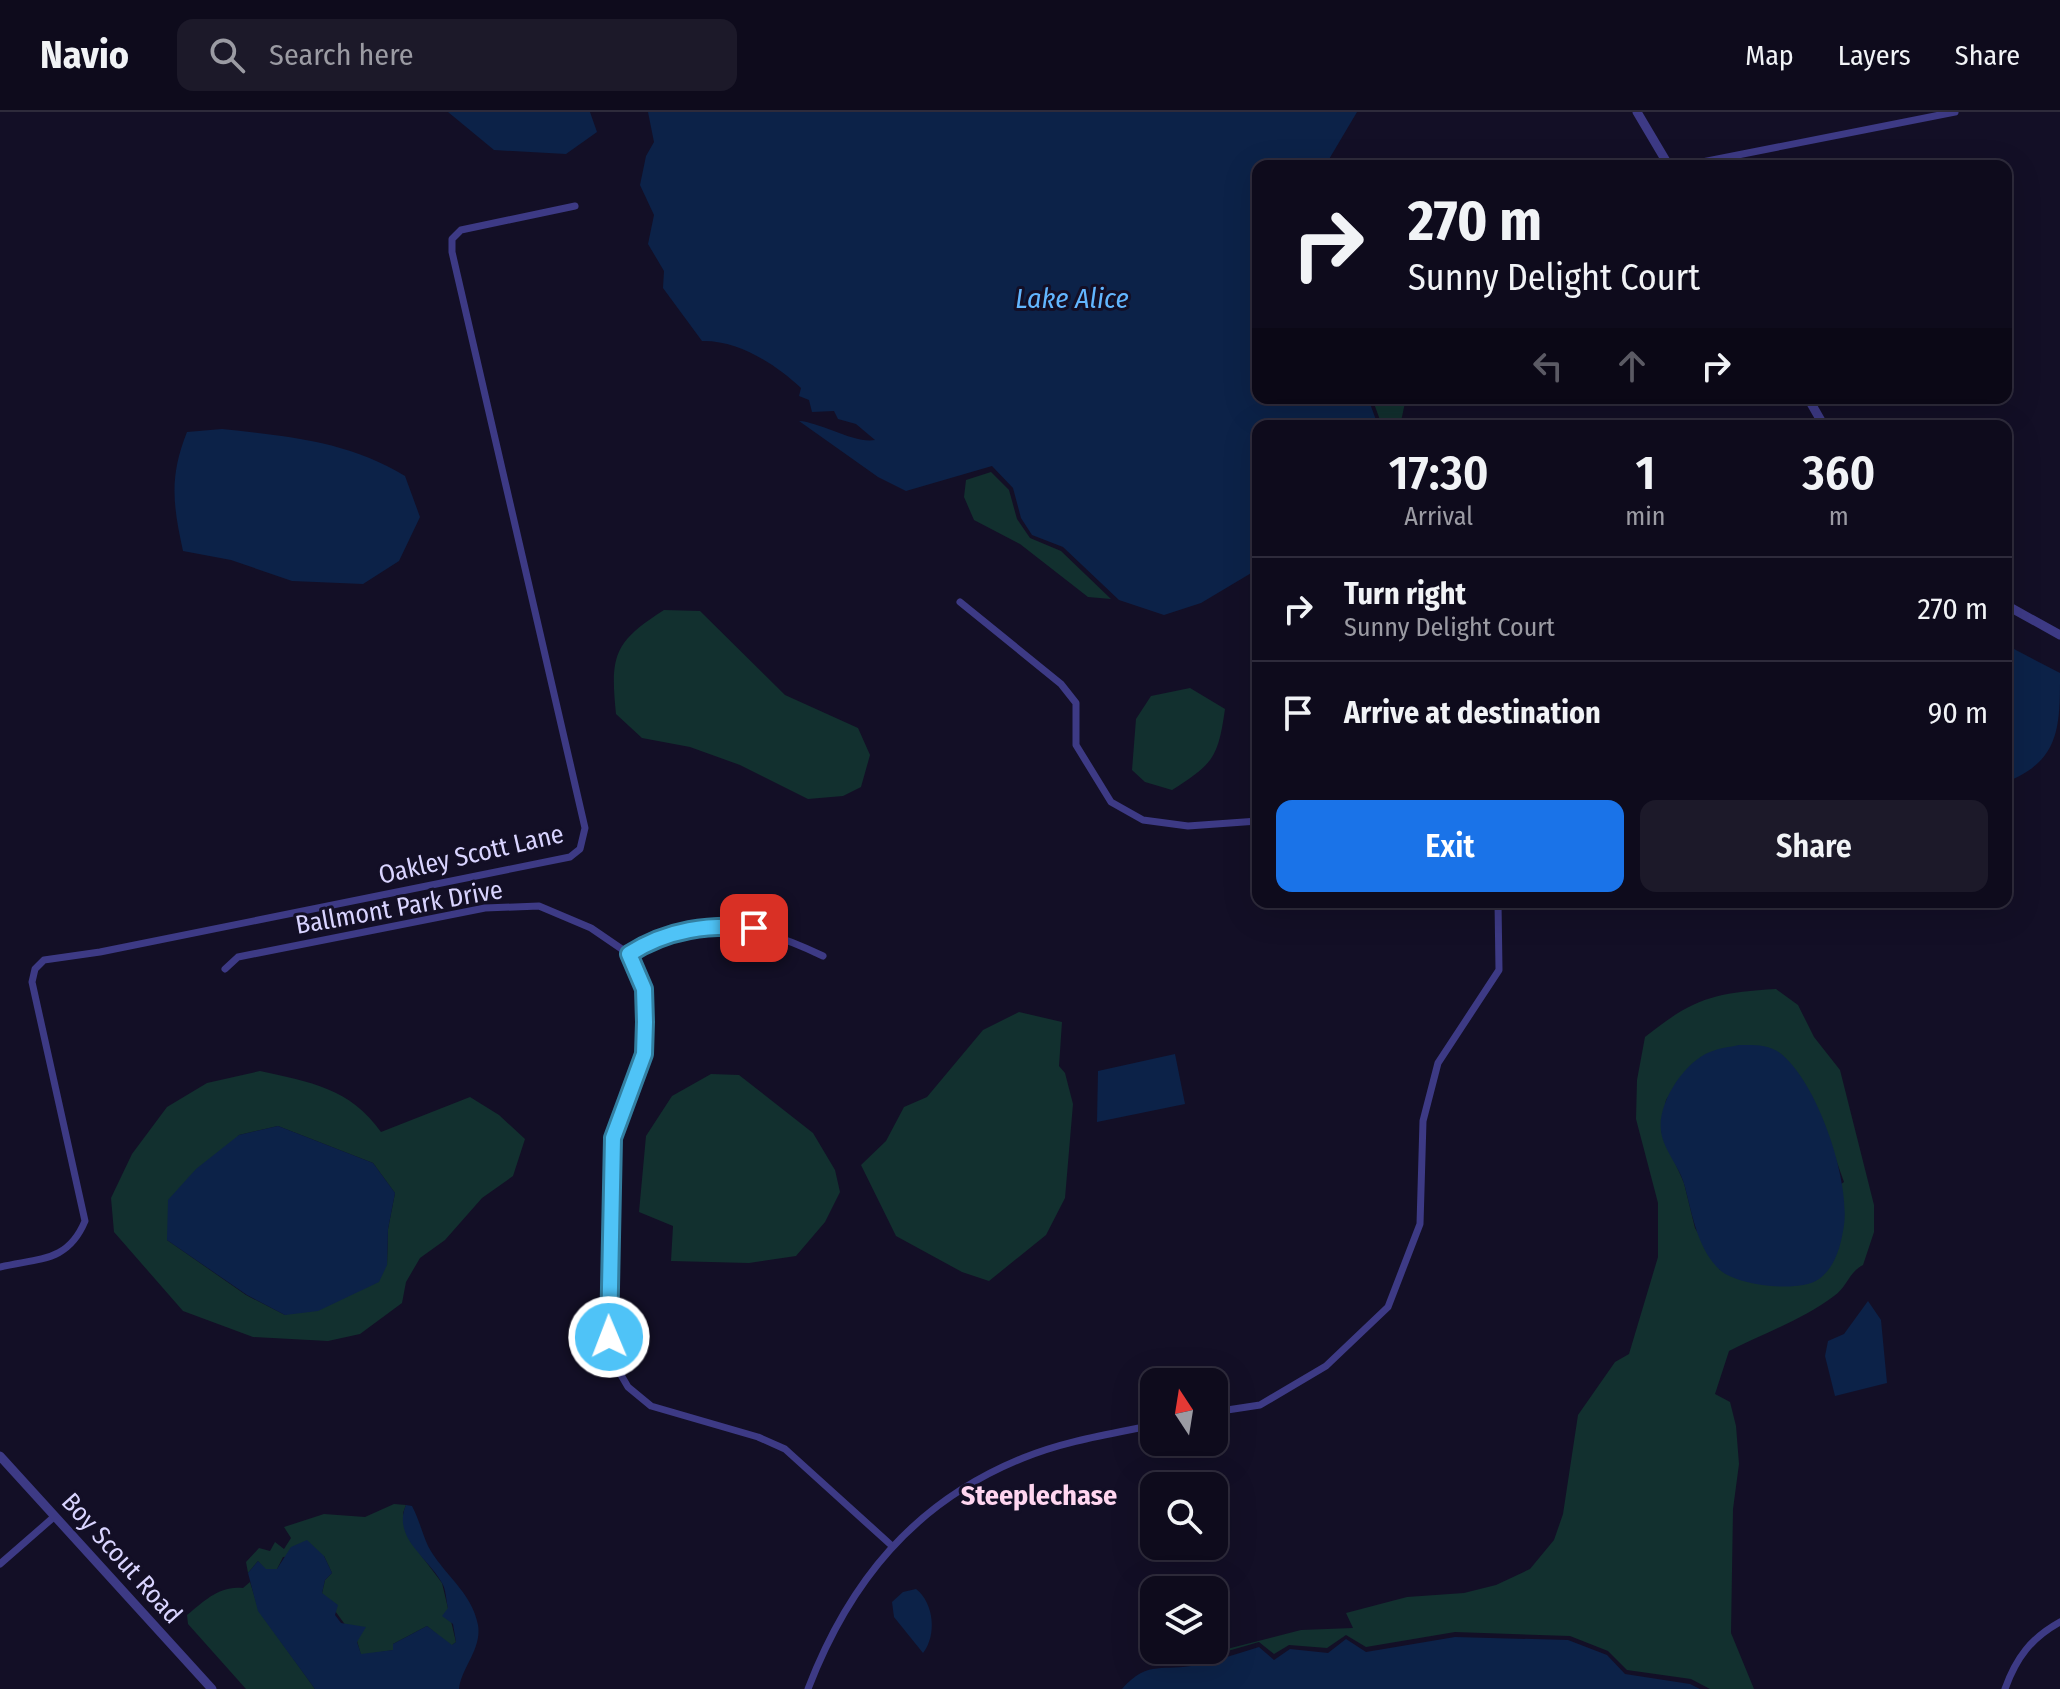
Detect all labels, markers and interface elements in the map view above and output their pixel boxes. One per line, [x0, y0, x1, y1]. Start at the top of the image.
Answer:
search box [177, 19, 737, 91]
text: Navio [40, 32, 129, 78]
icon: search [205, 33, 249, 77]
text: Search here [269, 37, 414, 73]
text: Map [1745, 39, 1794, 72]
text: Layers [1838, 39, 1911, 72]
text: Share [1955, 39, 2020, 72]
text: 270 m [1408, 188, 1542, 255]
icon: right [1276, 192, 1380, 296]
text: Sunny Delight Court [1408, 256, 1700, 300]
water label: Lake Alice [1015, 282, 1129, 315]
icon: left [1526, 344, 1570, 388]
icon: ahead [1610, 344, 1654, 388]
icon: right [1694, 344, 1738, 388]
text: 17:30 [1389, 444, 1489, 502]
text: 1 [1635, 444, 1655, 502]
text: 360 [1802, 444, 1875, 502]
text: Arrival [1404, 501, 1473, 532]
text: min [1625, 501, 1666, 532]
text: m [1829, 501, 1849, 532]
text: Turn right [1344, 576, 1466, 612]
icon: right [1276, 587, 1320, 631]
text: 270 m [1917, 591, 1988, 627]
text: Sunny Delight Court [1344, 612, 1555, 643]
icon: arrive [1276, 691, 1320, 735]
text: Arrive at destination [1344, 695, 1601, 731]
text: 90 m [1928, 695, 1988, 731]
button: Exit [1276, 800, 1624, 892]
button: Share [1640, 800, 1988, 892]
street label: Oakley Scott Lane [376, 818, 567, 891]
street label: Ballmont Park Drive [293, 874, 505, 941]
pin [720, 894, 788, 962]
icon: arrive [732, 906, 776, 950]
position arrow [567, 1295, 651, 1379]
north arrow [1140, 1368, 1228, 1456]
map controls [1140, 1368, 1228, 1664]
button: search [1140, 1472, 1228, 1560]
district label: Steeplechase [961, 1479, 1117, 1512]
street label: Boy Scout Road [55, 1487, 188, 1630]
button: layers [1140, 1576, 1228, 1664]

